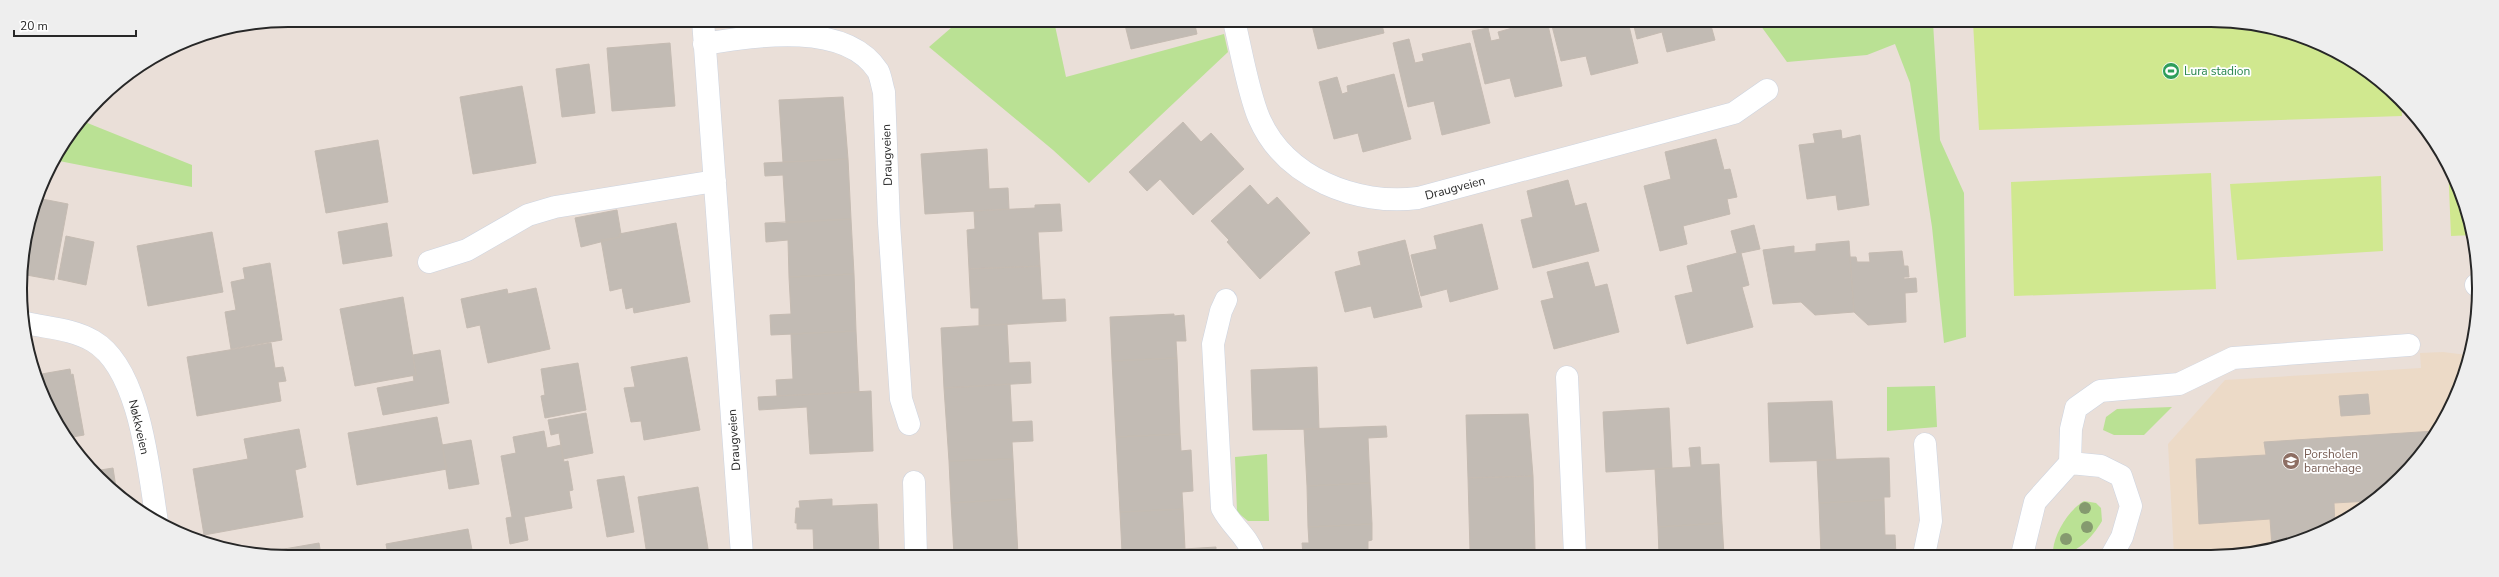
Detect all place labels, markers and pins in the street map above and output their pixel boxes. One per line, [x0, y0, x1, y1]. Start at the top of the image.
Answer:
sports icon: Lura stadion [2161, 61, 2181, 81]
place label: Lura stadion [2184, 63, 2250, 79]
place label: Porsholen barnehage [2304, 446, 2361, 476]
school or university icon: Porsholen barnehage [2281, 451, 2301, 471]

